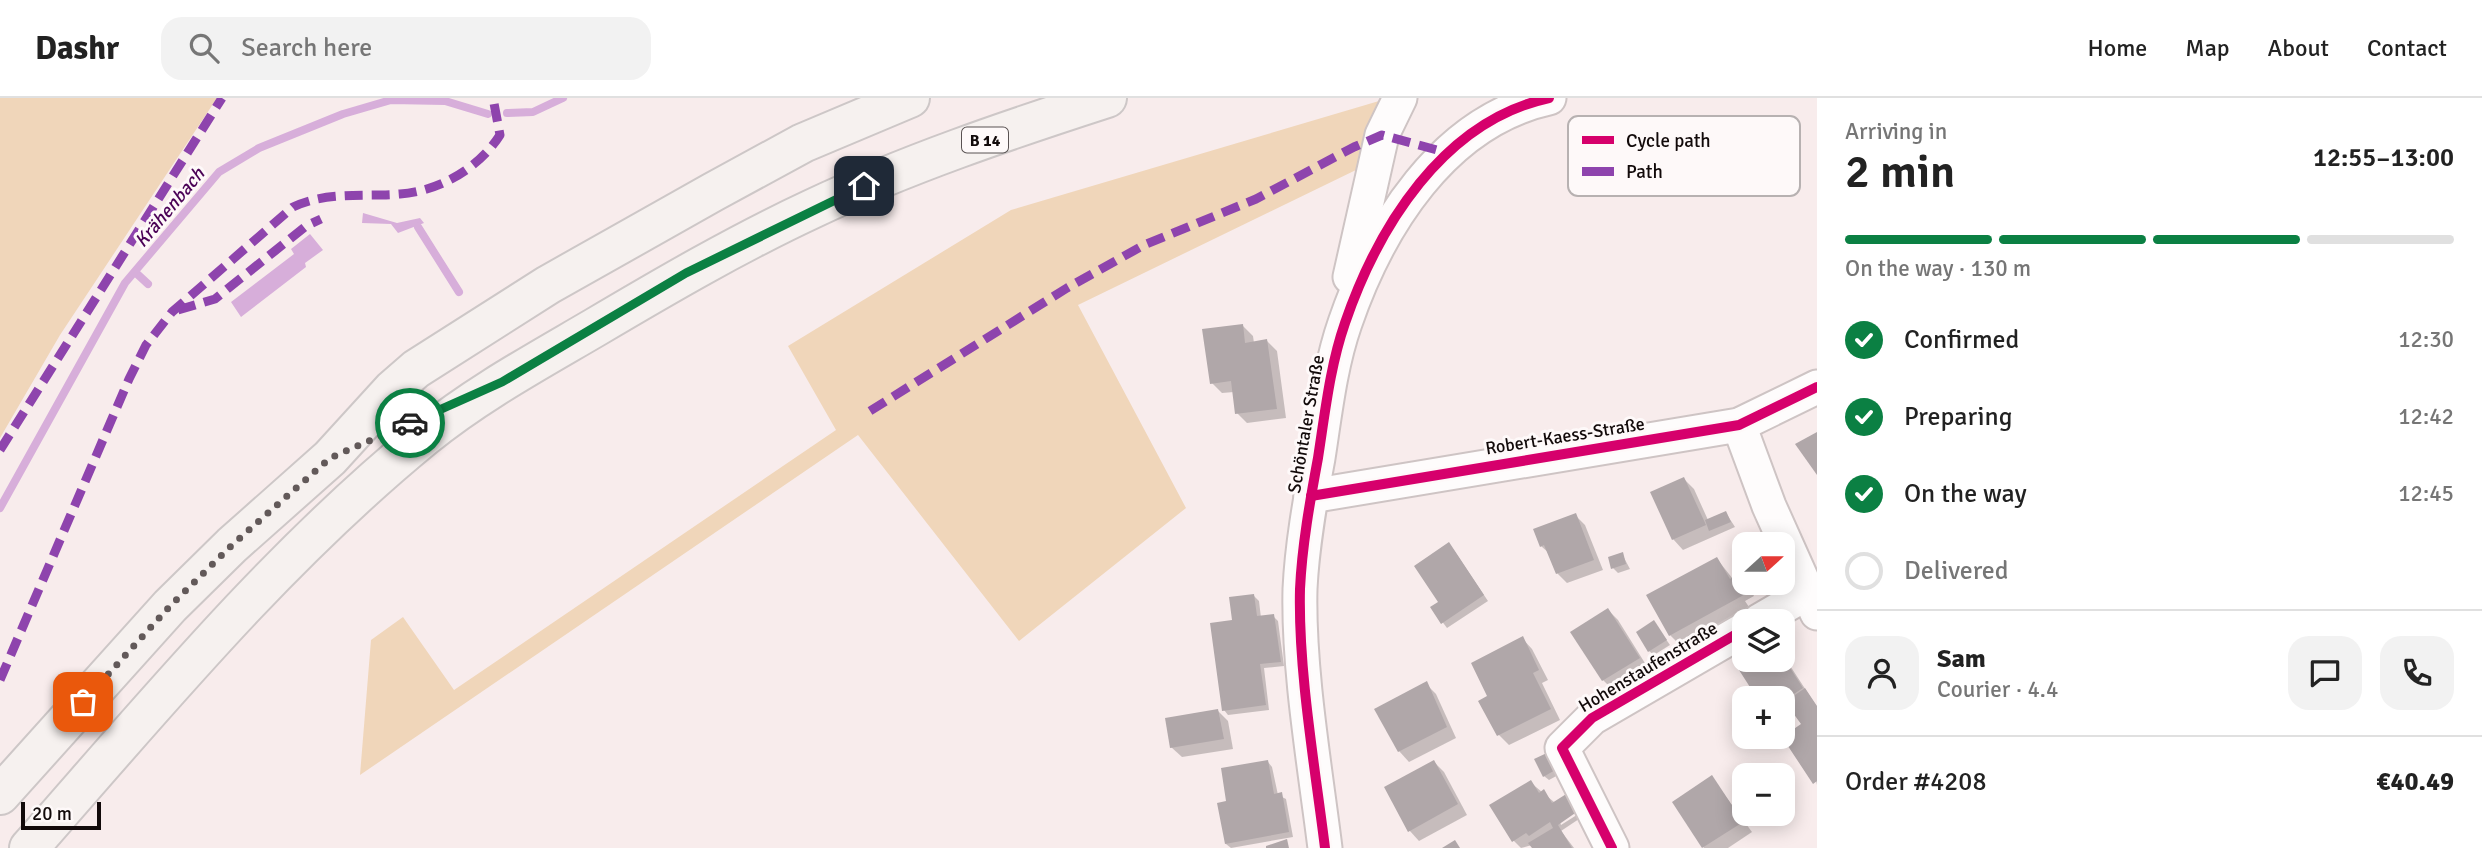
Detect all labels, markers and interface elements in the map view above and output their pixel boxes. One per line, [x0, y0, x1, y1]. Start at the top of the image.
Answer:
search box [161, 17, 651, 80]
text: Dashr [35, 28, 119, 69]
icon: search [185, 29, 223, 67]
text: Search here [241, 32, 372, 64]
text: Home [2087, 33, 2147, 63]
text: Map [2185, 33, 2230, 63]
text: About [2268, 33, 2329, 63]
text: Contact [2367, 33, 2447, 63]
legend [1568, 116, 1800, 196]
text: Arriving in [1845, 117, 1947, 146]
road number: B 14 [962, 128, 1008, 152]
text: Cycle path [1626, 129, 1711, 153]
text: 12:55–13:00 [2313, 142, 2454, 174]
text: 2 min [1845, 144, 1955, 200]
pin [834, 156, 894, 216]
text: Path [1626, 160, 1663, 184]
water label: Krähenbach [129, 162, 211, 252]
icon: home [845, 167, 883, 205]
text: On the way · 130 m [1845, 254, 2031, 283]
icon: check [1845, 321, 1883, 359]
text: Confirmed [1904, 324, 2019, 356]
text: 12:30 [2398, 325, 2454, 354]
street label: Schöntaler Straße [1283, 353, 1329, 495]
courier [375, 388, 445, 458]
icon: check [1845, 398, 1883, 436]
text: Preparing [1904, 401, 2012, 433]
text: 12:42 [2398, 402, 2454, 431]
icon: car [391, 404, 429, 442]
street label: Robert-Kaess-Straße [1484, 413, 1646, 459]
icon: check [1845, 475, 1883, 513]
text: On the way [1904, 478, 2027, 510]
text: 12:45 [2398, 479, 2454, 508]
north arrow [1732, 532, 1796, 595]
map controls [1732, 532, 1795, 826]
text: Delivered [1904, 555, 2009, 587]
button: layers [1732, 609, 1795, 672]
street label: Hohenstaufenstraße [1575, 617, 1721, 717]
button: person [1845, 636, 1919, 710]
button: chat [2288, 636, 2362, 710]
button: phone [2380, 636, 2454, 710]
text: Sam [1937, 643, 1986, 675]
pin [53, 672, 113, 732]
text: Courier · 4.4 [1937, 675, 2058, 704]
icon: bag [64, 683, 102, 721]
button: + [1732, 686, 1795, 749]
button: − [1732, 763, 1795, 826]
text: Order #4208 [1845, 766, 1986, 798]
text: €40.49 [2376, 766, 2454, 798]
scale bar [21, 799, 102, 831]
text: 20 m [32, 802, 72, 826]

